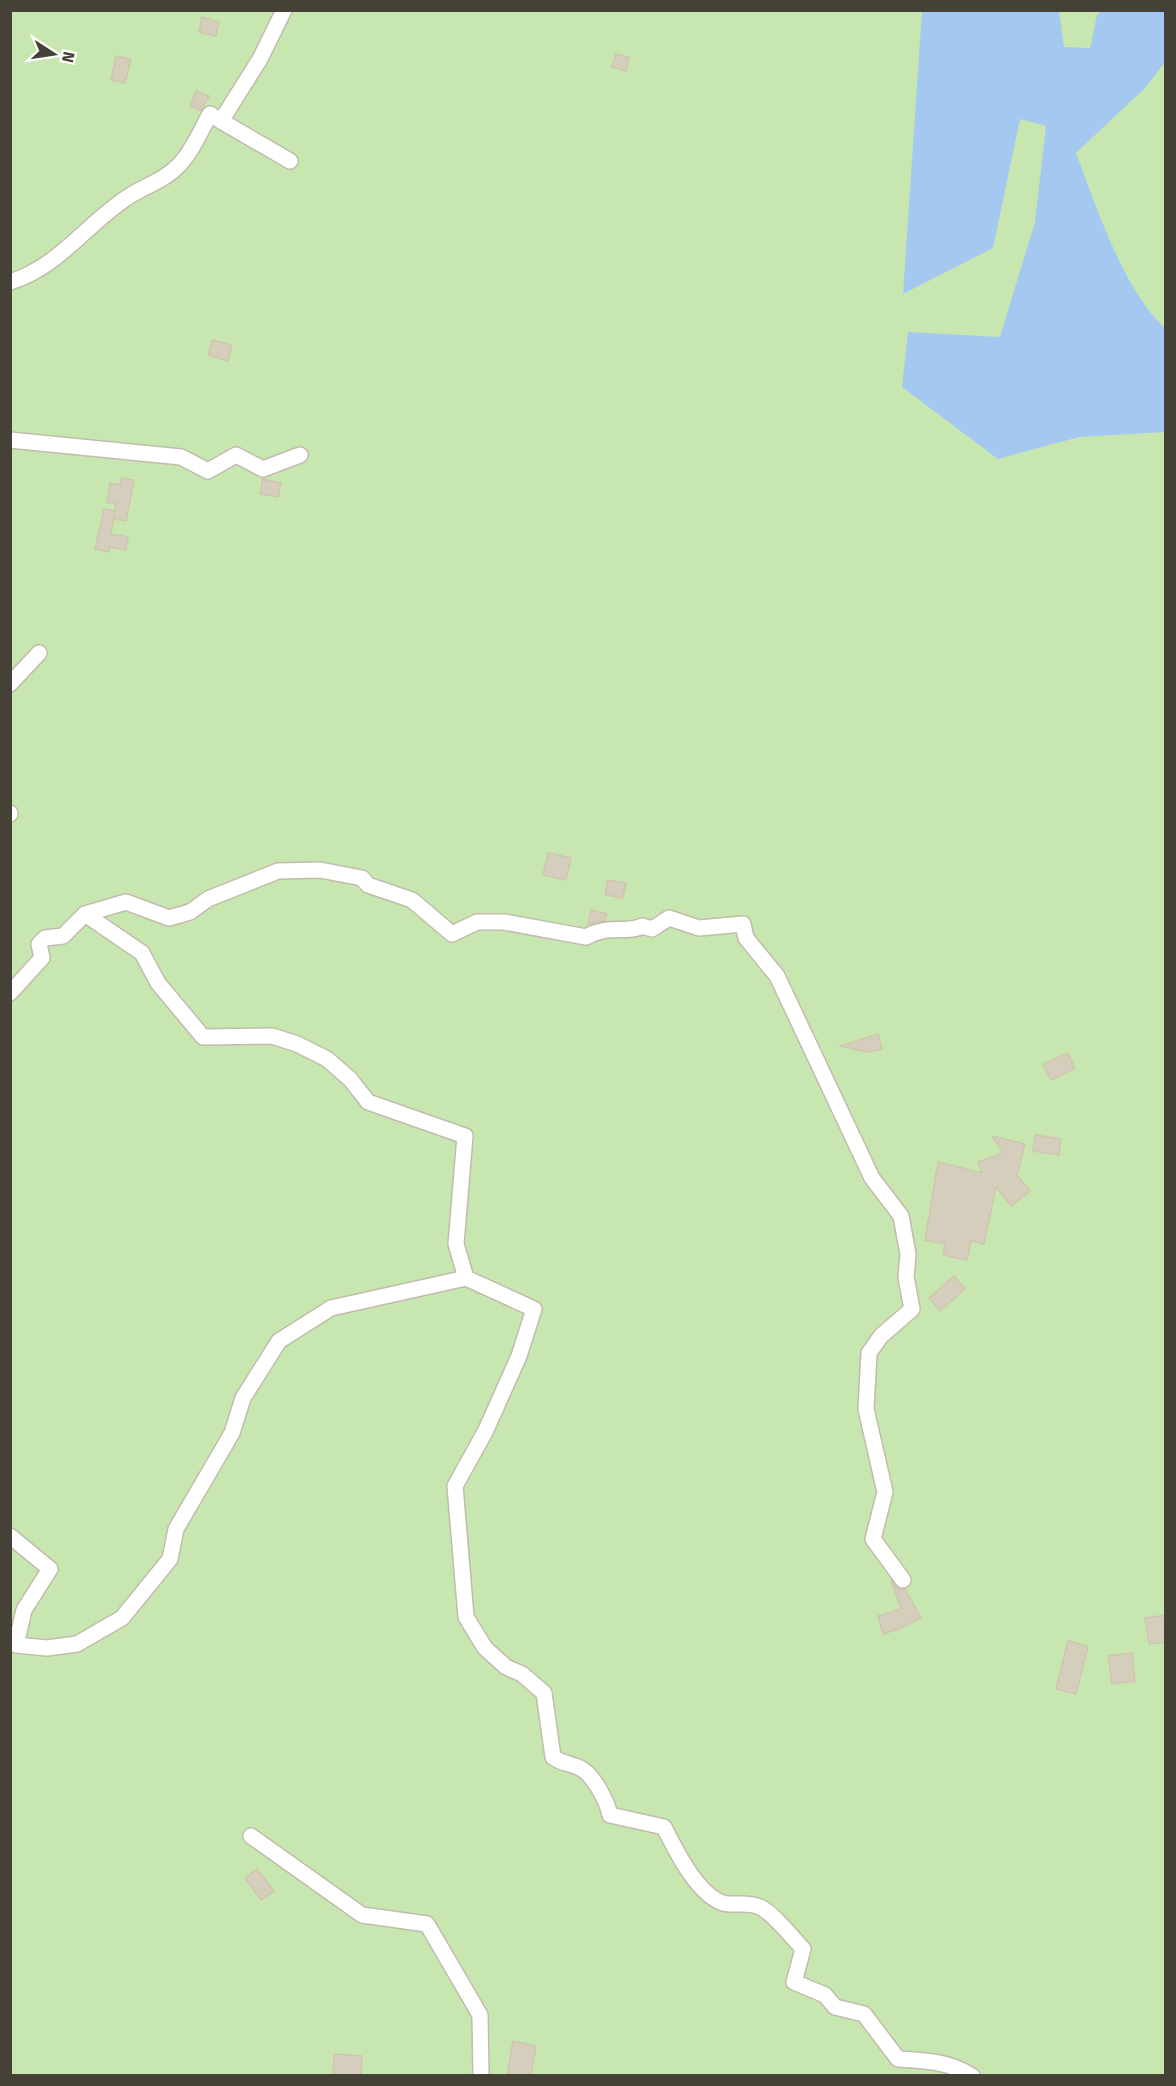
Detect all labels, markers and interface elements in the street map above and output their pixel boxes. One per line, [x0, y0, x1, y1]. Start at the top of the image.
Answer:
north arrow [24, 24, 84, 84]
text: N [58, 50, 79, 64]

